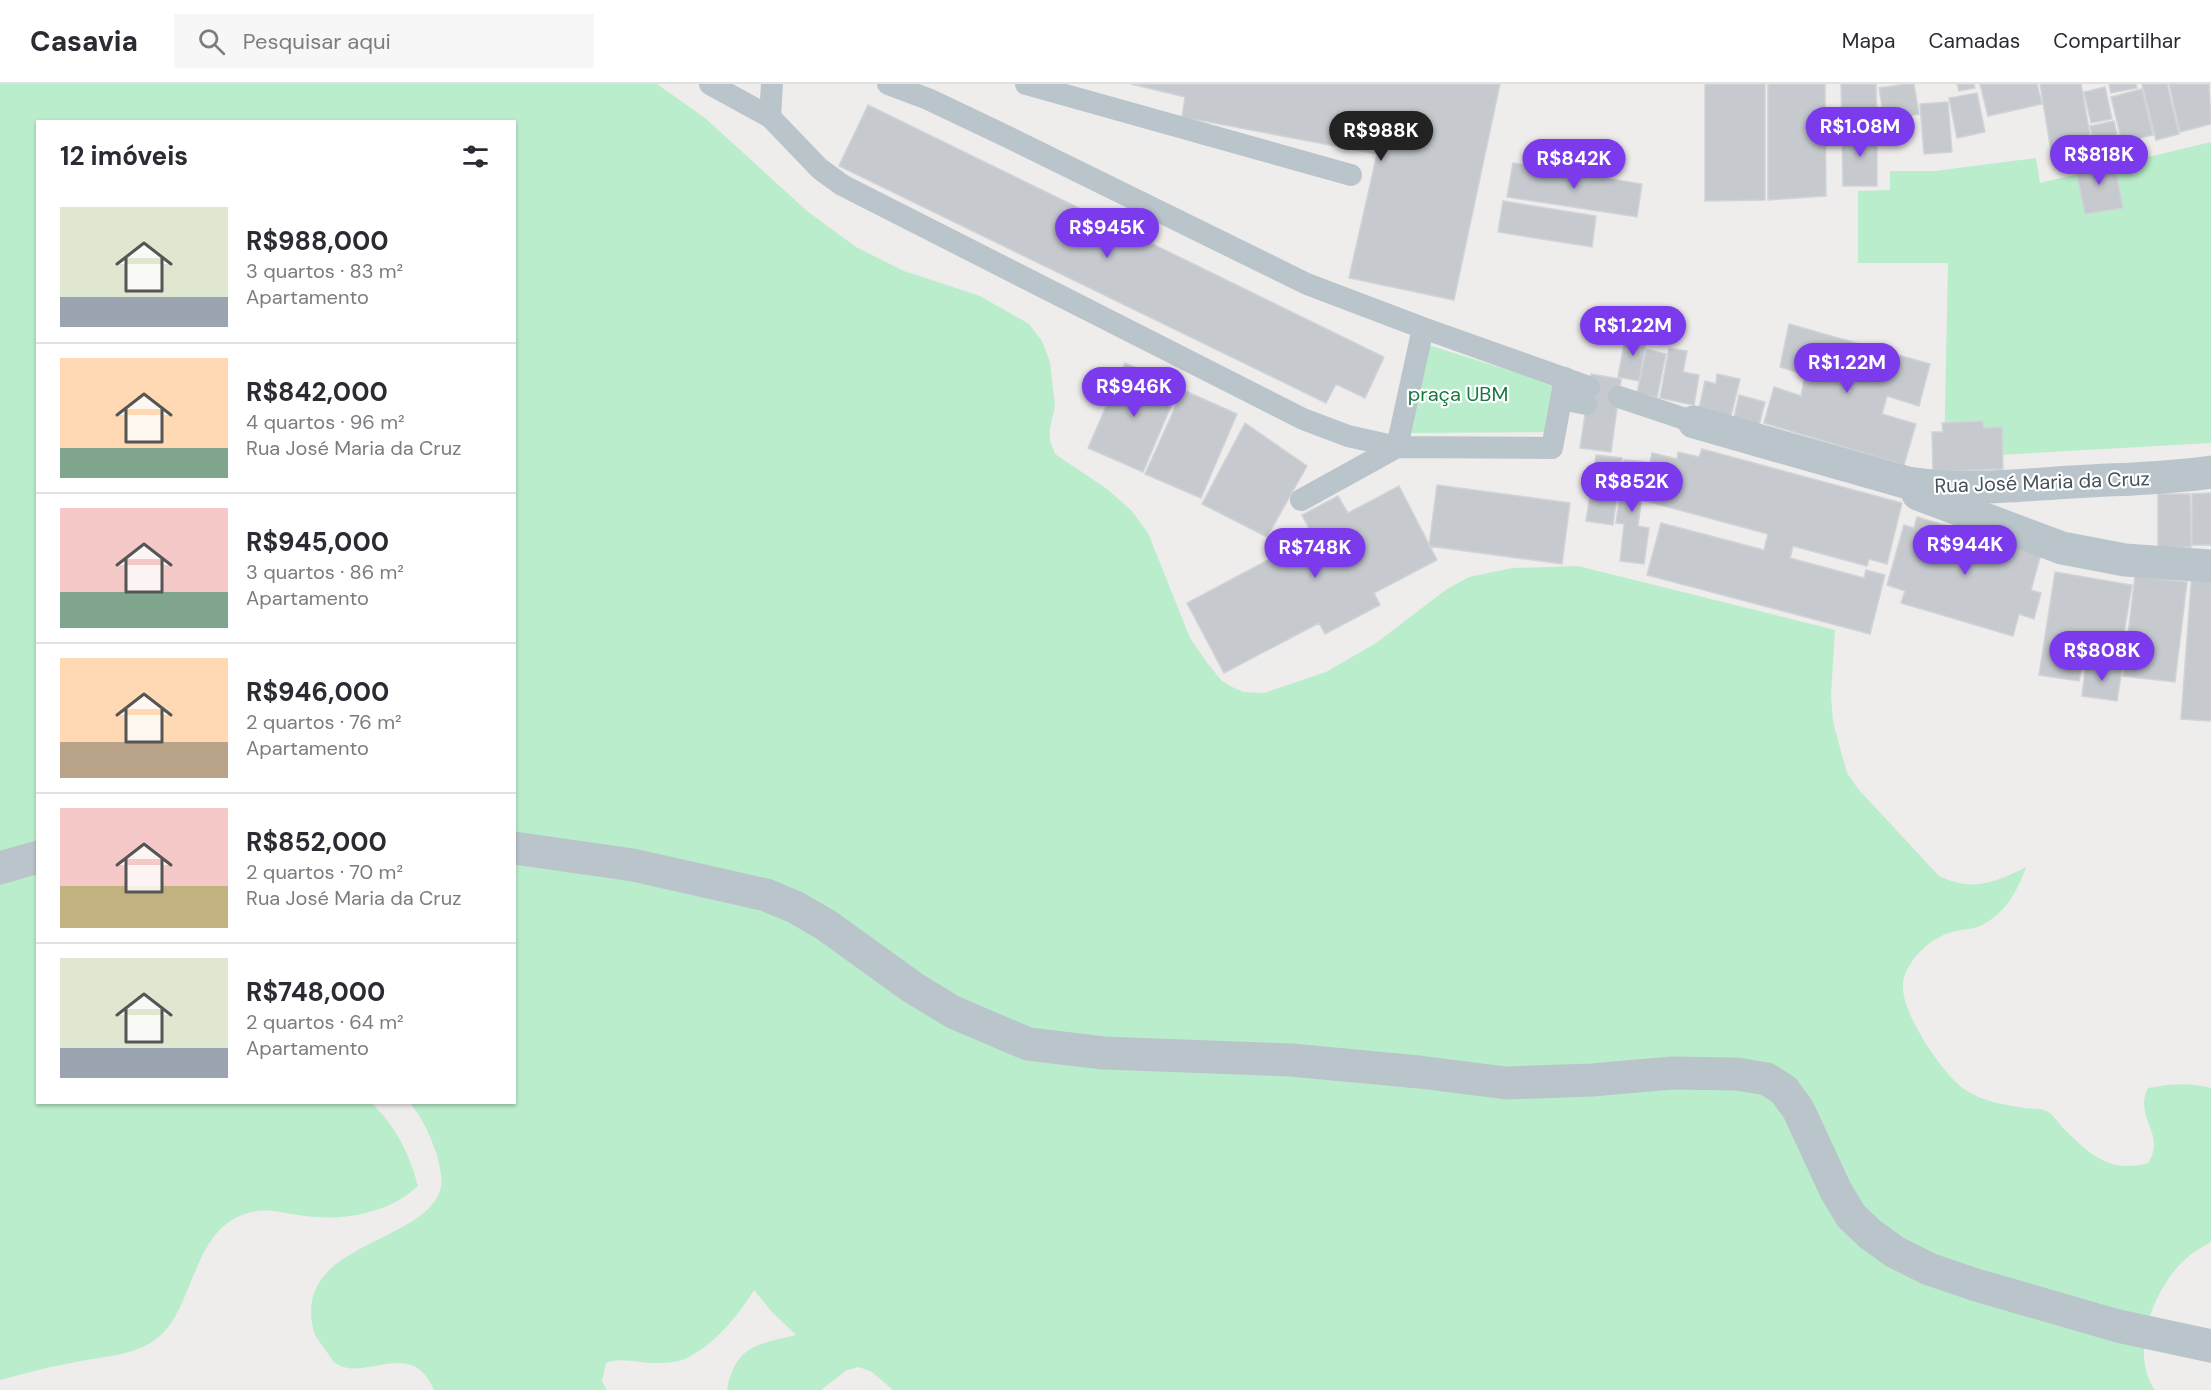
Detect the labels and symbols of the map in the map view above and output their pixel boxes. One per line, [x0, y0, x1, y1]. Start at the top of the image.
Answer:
pin: R$1.08M [1805, 107, 1915, 158]
pin: R$988K [1332, 111, 1430, 162]
pin: R$818K [2050, 135, 2148, 186]
pin: R$842K [1525, 139, 1623, 190]
pin: R$945K [1058, 208, 1156, 259]
pin: R$1.22M [1578, 306, 1688, 357]
pin: R$1.22M [1792, 343, 1902, 394]
pin: R$946K [1085, 367, 1183, 418]
park label: praça UBM [1408, 381, 1508, 407]
pin: R$852K [1583, 462, 1681, 513]
street label: Rua José Maria da Cruz [1934, 465, 2150, 499]
pin: R$944K [1916, 525, 2014, 576]
pin: R$748K [1266, 528, 1364, 579]
pin: R$808K [2053, 631, 2151, 682]

